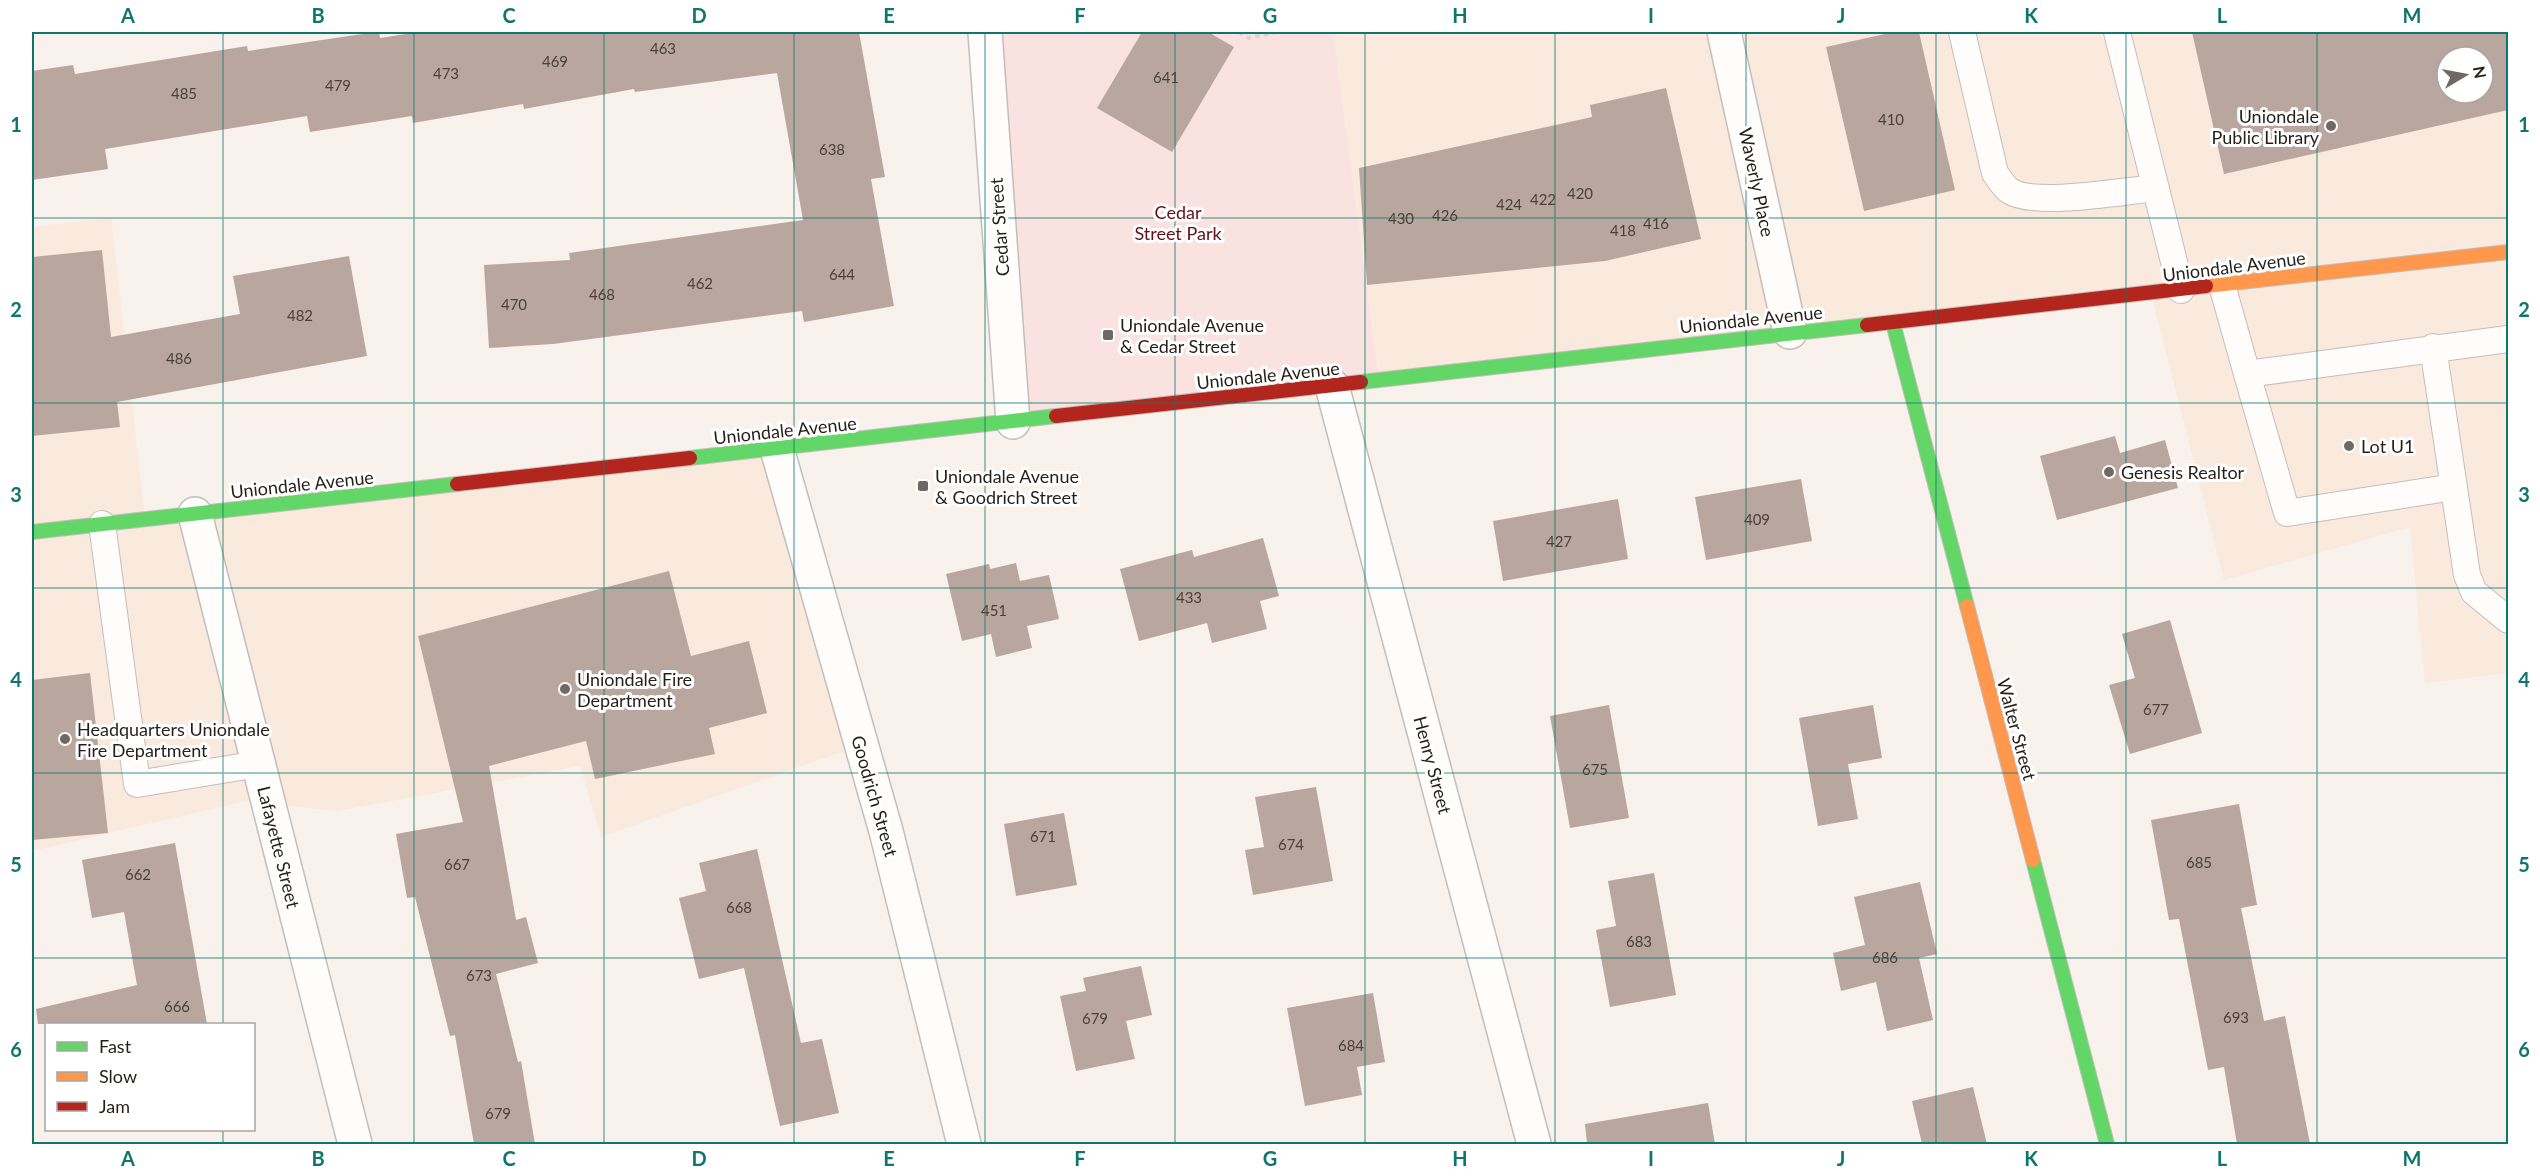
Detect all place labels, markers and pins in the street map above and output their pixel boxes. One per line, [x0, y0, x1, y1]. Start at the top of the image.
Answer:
place label: Uniondale Public Library [2212, 105, 2320, 148]
marker: Uniondale Public Library [2324, 119, 2338, 133]
place label: Uniondale Avenue & Cedar Street [1120, 314, 1264, 357]
marker: Uniondale Avenue & Cedar Street [1101, 328, 1115, 342]
place label: Lot U1 [2361, 435, 2414, 457]
marker: Lot U1 [2342, 439, 2356, 453]
place label: Genesis Realtor [2121, 461, 2245, 483]
place label: Uniondale Avenue & Goodrich Street [935, 465, 1079, 508]
marker: Genesis Realtor [2102, 465, 2116, 479]
marker: Uniondale Avenue & Goodrich Street [916, 479, 930, 493]
place label: Uniondale Fire Department [577, 668, 692, 711]
marker: Uniondale Fire Department [558, 682, 572, 696]
place label: Headquarters Uniondale Fire Department [77, 718, 270, 761]
marker: Headquarters Uniondale Fire Department [58, 732, 72, 746]

